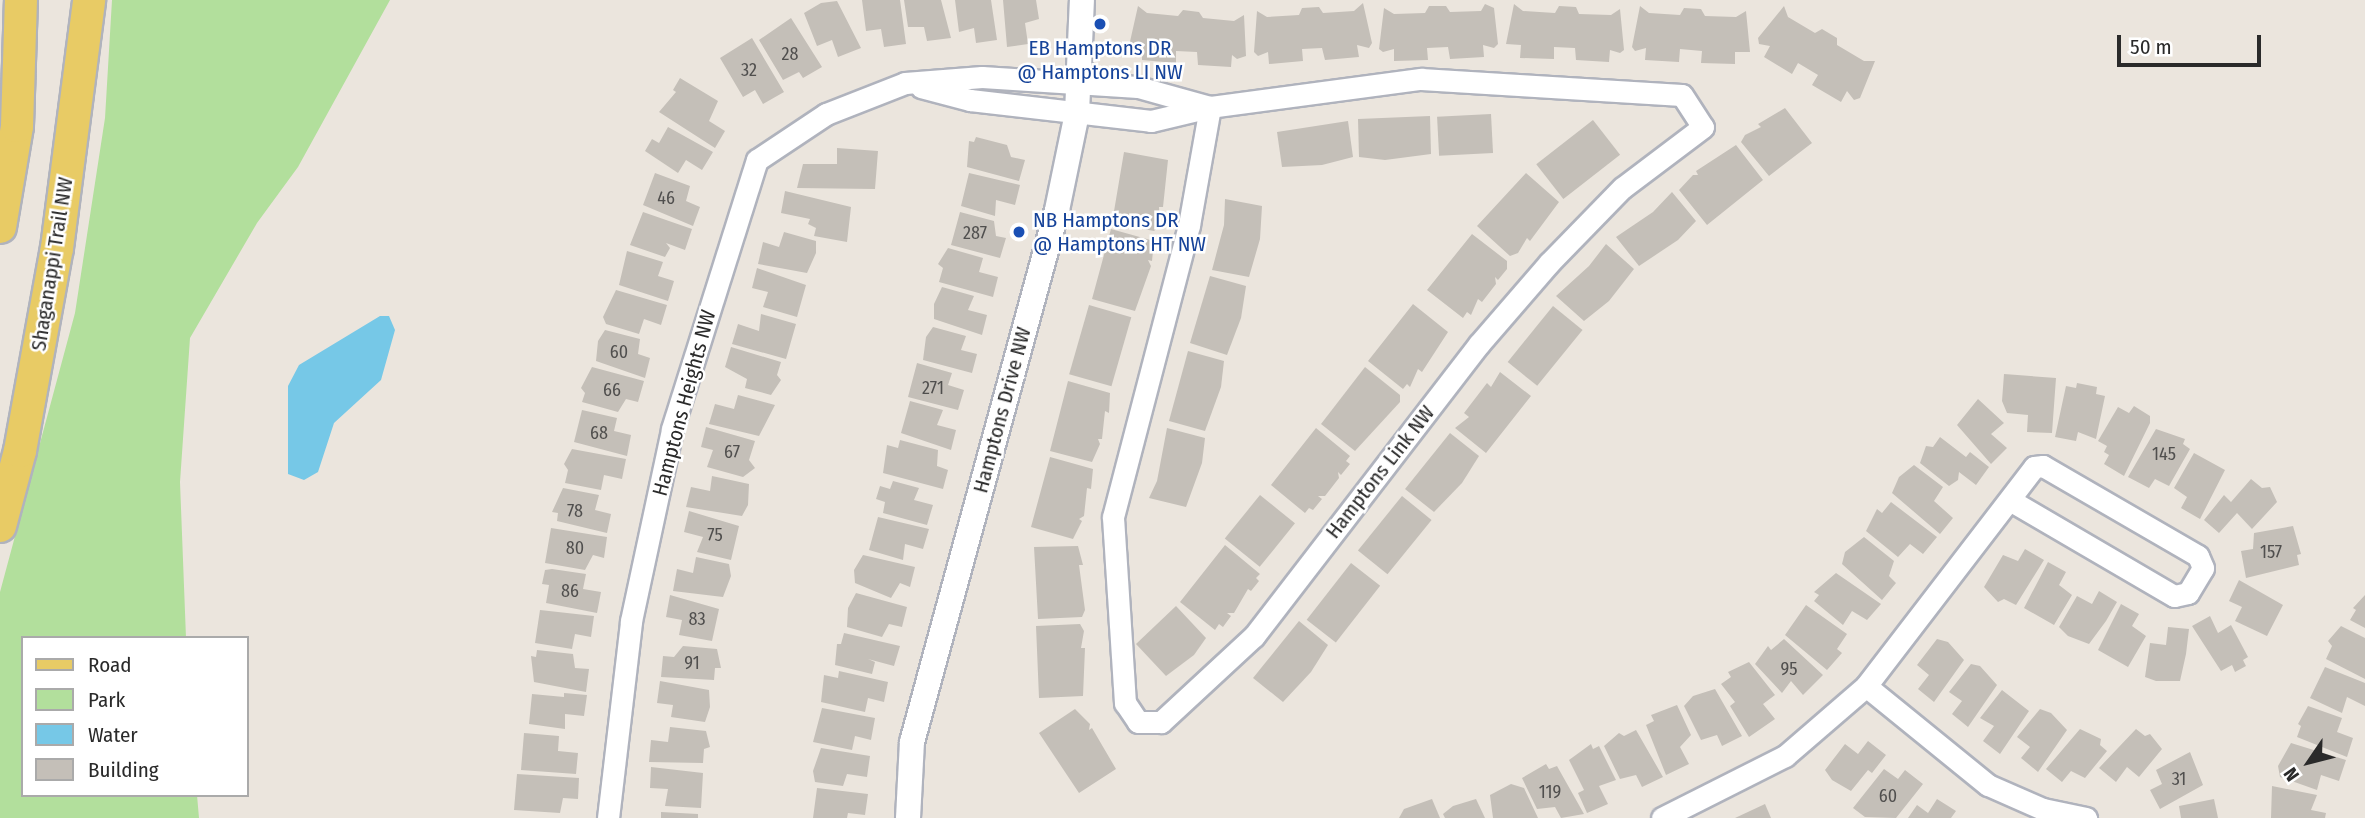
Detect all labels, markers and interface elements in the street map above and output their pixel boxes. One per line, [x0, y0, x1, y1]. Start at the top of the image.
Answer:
marker: EB Hamptons DR @ Hamptons LI NW [1092, 16, 1108, 32]
scale bar [2120, 21, 2264, 65]
text: 50 m [2130, 34, 2172, 60]
place label: EB Hamptons DR @ Hamptons LI NW [1017, 35, 1183, 85]
house number: 28 [782, 43, 798, 65]
house number: 32 [741, 59, 757, 81]
street label: Shaganappi Trail NW [26, 175, 78, 353]
house number: 46 [657, 187, 675, 209]
place label: NB Hamptons DR @ Hamptons HT NW [1033, 207, 1206, 257]
house number: 287 [963, 222, 987, 244]
marker: NB Hamptons DR @ Hamptons HT NW [1011, 224, 1027, 240]
street label: Hamptons Heights NW [647, 307, 721, 499]
street label: Hamptons Drive NW [968, 324, 1036, 496]
house number: 60 [610, 341, 628, 363]
house number: 271 [922, 377, 944, 399]
house number: 66 [603, 379, 621, 401]
street label: Hamptons Link NW [1320, 401, 1440, 543]
house number: 68 [590, 422, 608, 444]
house number: 67 [724, 441, 740, 463]
house number: 145 [2152, 443, 2176, 465]
house number: 78 [567, 500, 583, 522]
house number: 75 [707, 524, 723, 546]
house number: 80 [566, 537, 584, 559]
house number: 157 [2260, 541, 2282, 563]
house number: 86 [561, 580, 579, 602]
house number: 83 [688, 608, 706, 630]
legend [21, 636, 248, 797]
text: Road [88, 652, 132, 678]
house number: 91 [684, 652, 700, 674]
house number: 95 [1780, 658, 1798, 680]
text: Park [88, 687, 125, 713]
text: Water [88, 722, 138, 748]
north arrow [2274, 727, 2344, 797]
text: Building [88, 757, 159, 783]
text: N [2279, 763, 2304, 786]
house number: 31 [2172, 768, 2186, 790]
house number: 119 [1539, 781, 1561, 803]
house number: 60 [1879, 785, 1897, 807]

